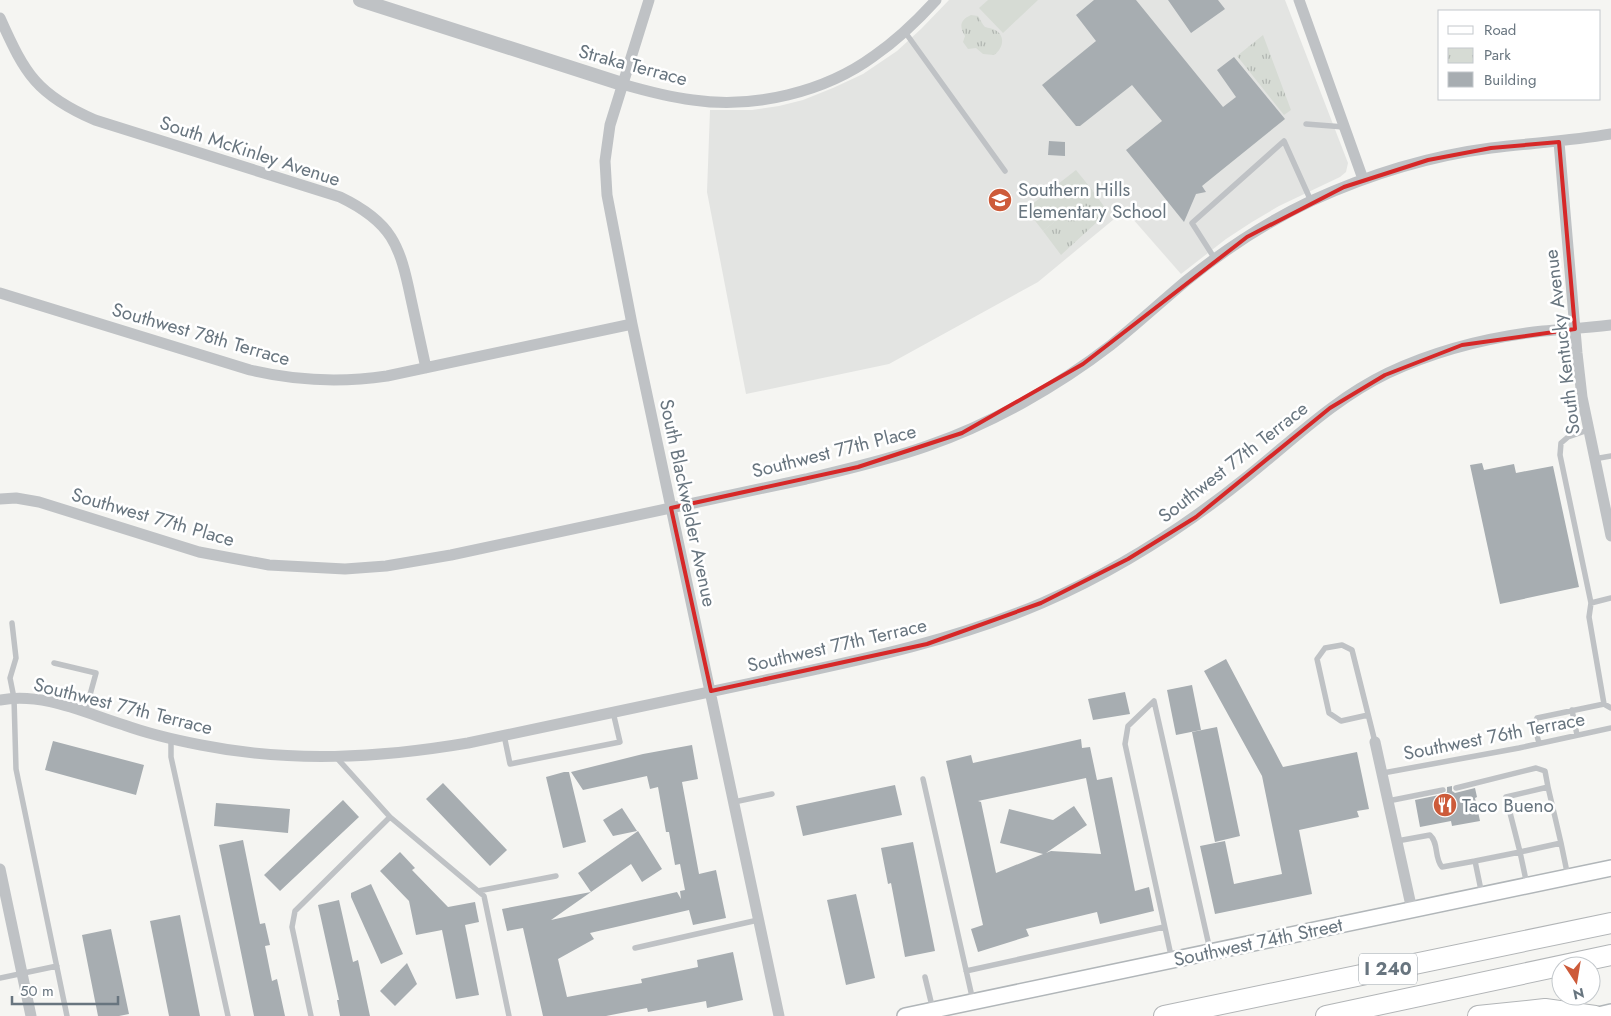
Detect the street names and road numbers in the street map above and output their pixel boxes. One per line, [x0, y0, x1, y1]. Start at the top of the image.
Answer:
street label: Straka Terrace [576, 38, 691, 93]
street label: South McKinley Avenue [156, 109, 344, 193]
street label: South Kentucky Avenue [1537, 248, 1587, 436]
street label: Southwest 78th Terrace [109, 296, 293, 372]
street label: Southwest 77th Terrace [1152, 395, 1314, 529]
street label: South Blackwelder Avenue [653, 397, 723, 610]
street label: Southwest 77th Place [749, 417, 919, 484]
street label: Southwest 77th Place [68, 481, 238, 553]
street label: Southwest 77th Terrace [745, 611, 930, 679]
street label: Southwest 77th Terrace [31, 671, 215, 741]
street label: Southwest 76th Terrace [1401, 705, 1587, 767]
street label: Southwest 74th Street [1171, 911, 1345, 973]
road number: I 240 [1359, 954, 1417, 984]

